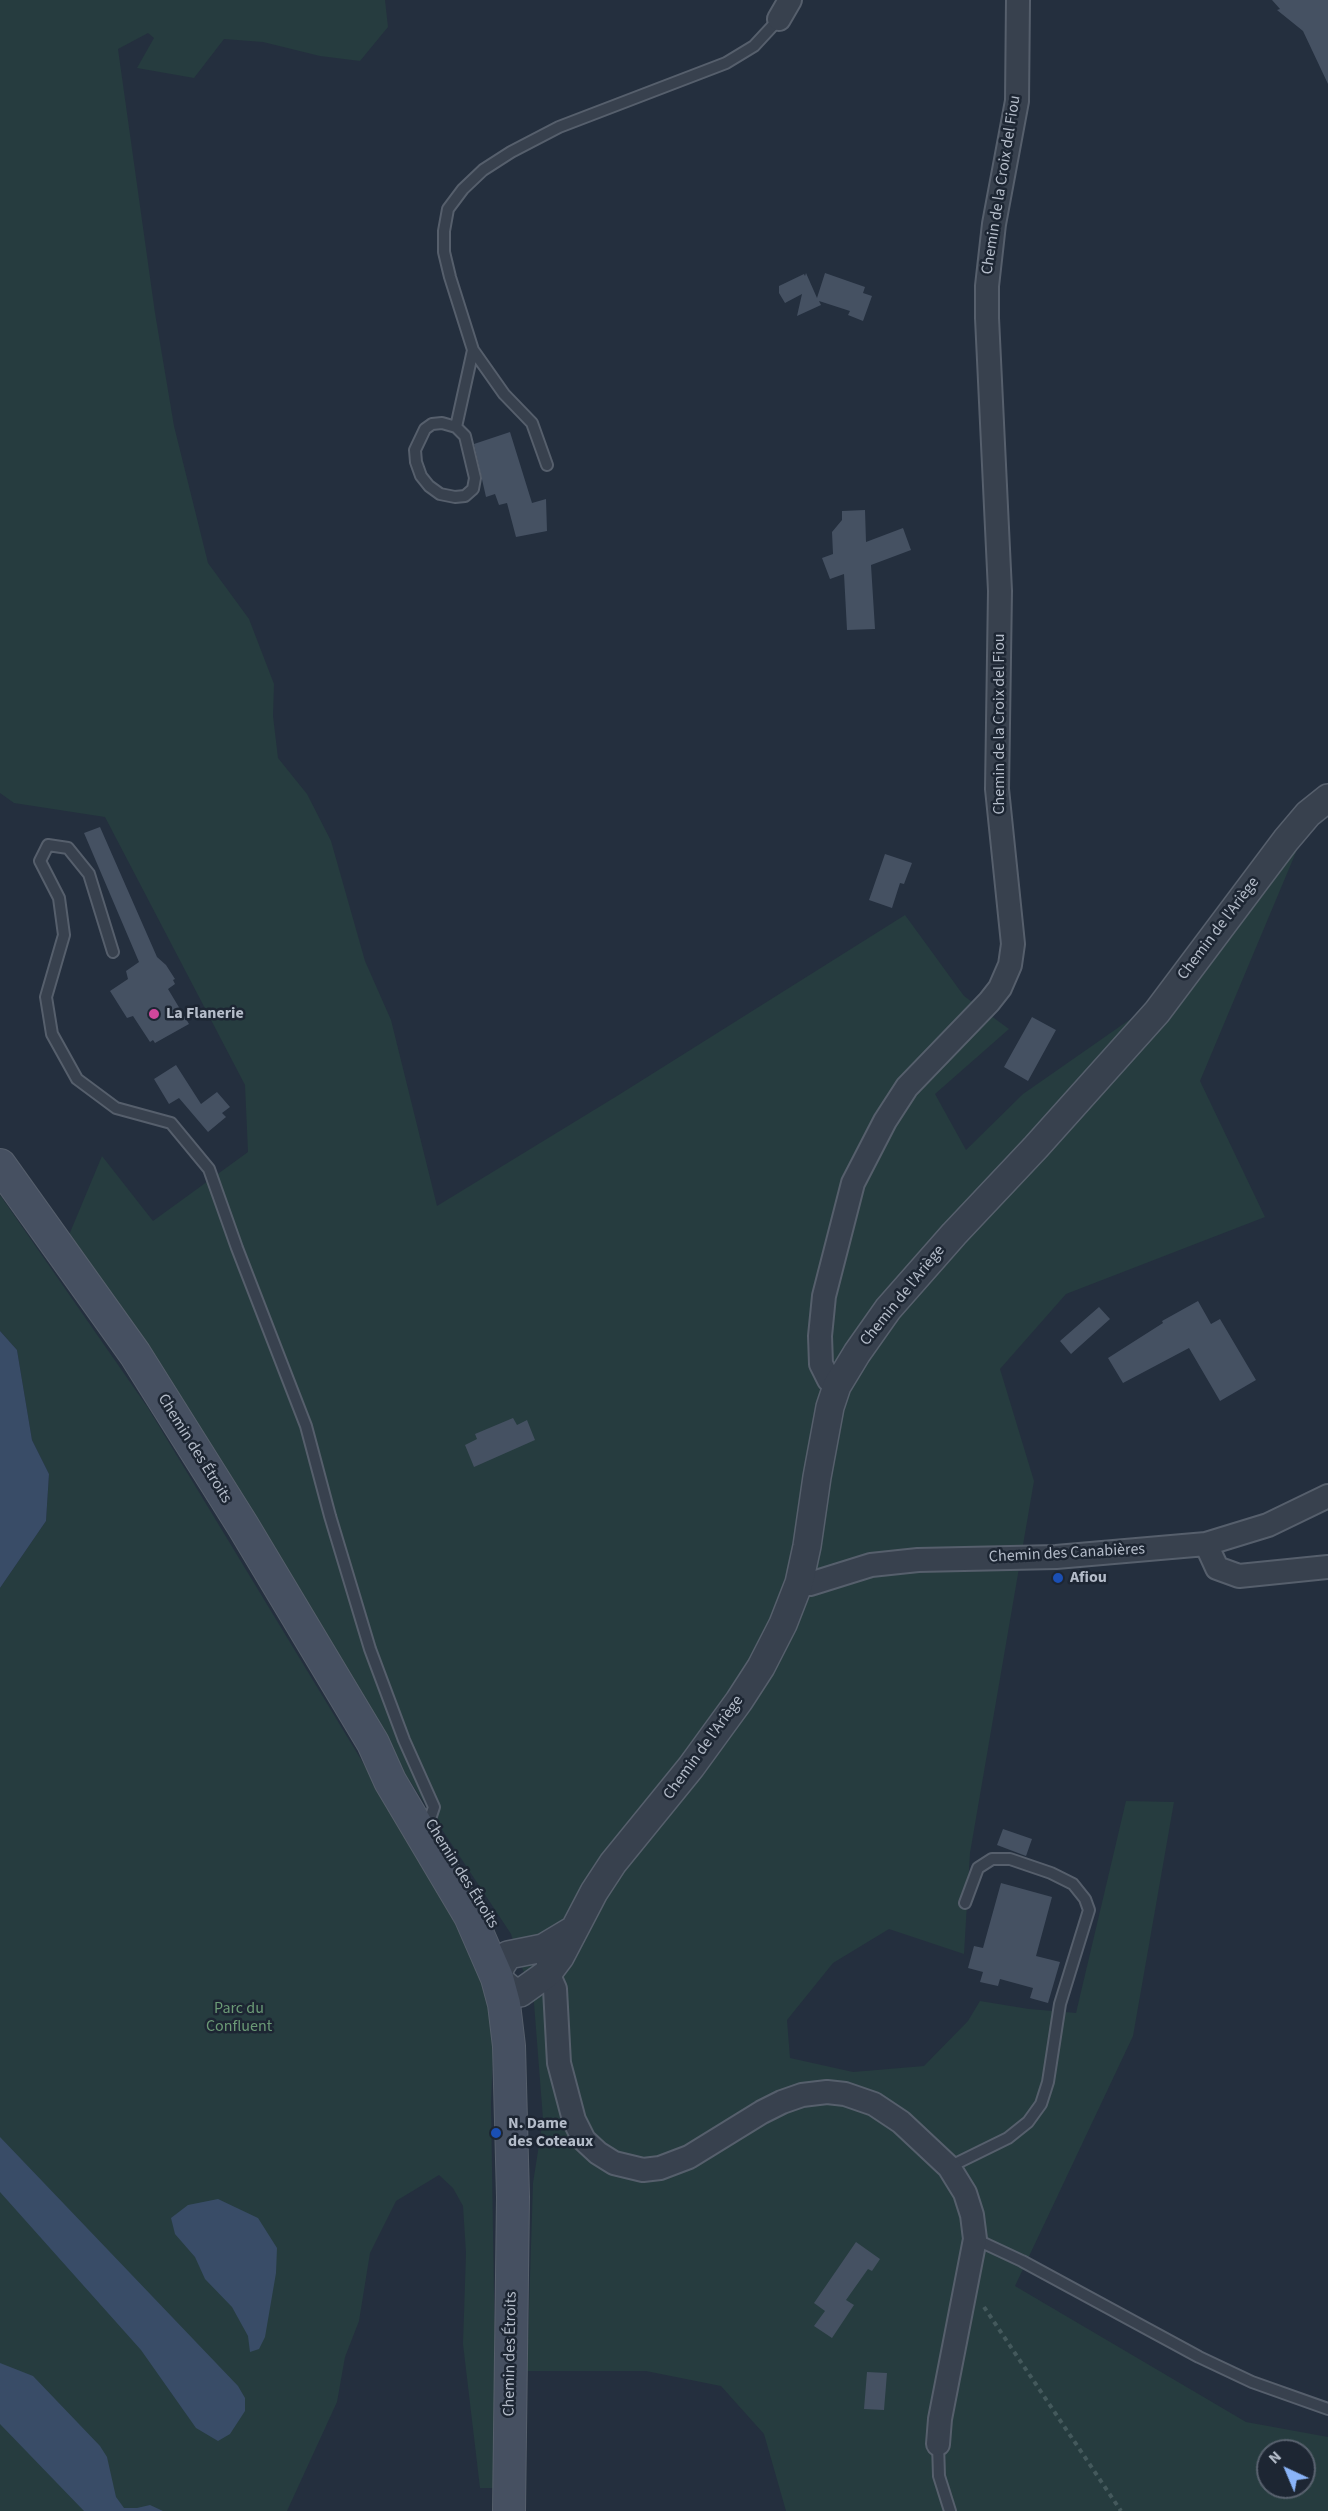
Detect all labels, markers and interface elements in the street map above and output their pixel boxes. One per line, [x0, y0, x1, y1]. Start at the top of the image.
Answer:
street label: Chemin de la Croix del Fiou [978, 94, 1026, 276]
street label: Chemin de la Croix del Fiou [990, 633, 1010, 815]
street label: Chemin de l'Ariège [1174, 874, 1264, 984]
place label: La Flanerie [166, 1004, 244, 1024]
marker: La Flanerie [147, 1007, 161, 1021]
street label: Chemin de l'Ariège [857, 1242, 949, 1350]
street label: Chemin des Étroits [153, 1391, 235, 1507]
street label: Chemin des Canabières [988, 1540, 1146, 1568]
place label: Afiou [1070, 1568, 1107, 1588]
marker: Afiou [1051, 1571, 1065, 1585]
street label: Chemin de l'Ariège [660, 1692, 748, 1804]
street label: Chemin des Étroits [420, 1816, 502, 1932]
park label: Parc du Confluent [206, 1999, 272, 2037]
place label: N. Dame des Coteaux [508, 2114, 593, 2152]
marker: N. Dame des Coteaux [489, 2126, 503, 2140]
street label: Chemin des Étroits [500, 2291, 522, 2417]
north arrow [1256, 2439, 1316, 2499]
text: N [1263, 2446, 1286, 2469]

